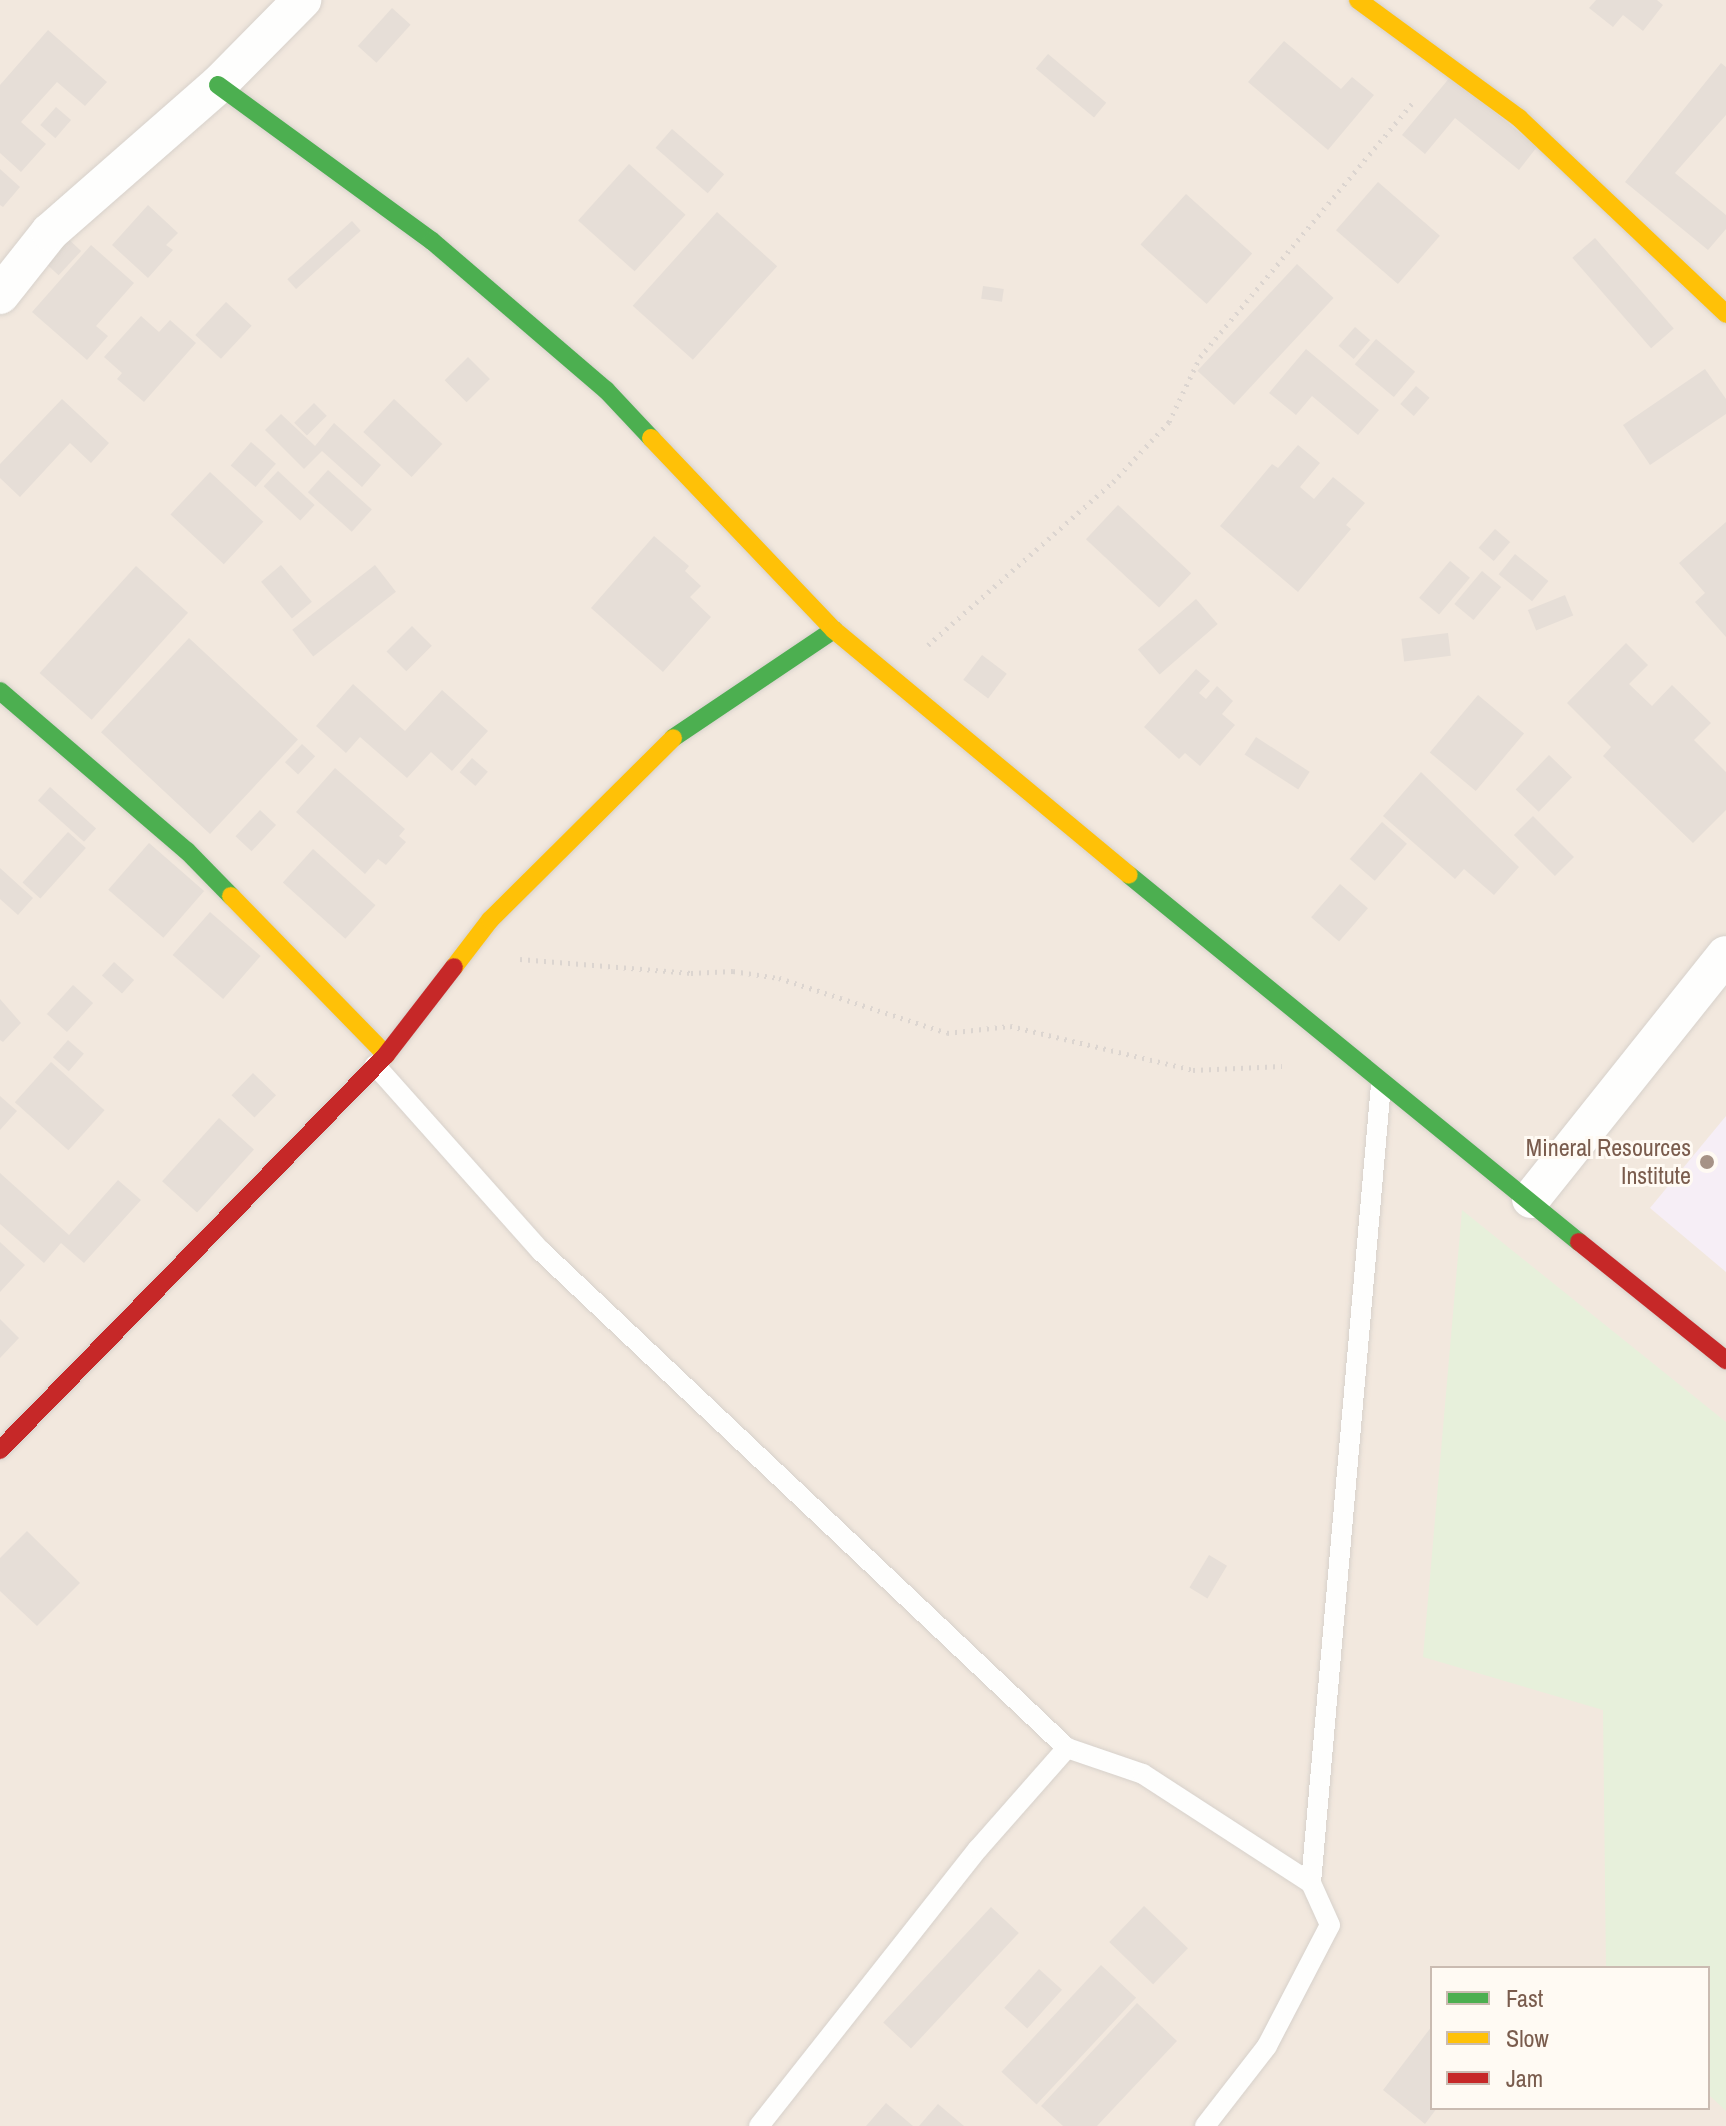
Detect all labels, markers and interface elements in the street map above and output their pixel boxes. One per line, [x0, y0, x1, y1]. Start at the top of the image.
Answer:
place label: Mineral Resources Institute [1526, 1134, 1691, 1190]
marker: Mineral Resources Institute [1698, 1153, 1716, 1171]
legend [1430, 1966, 1710, 2110]
text: Fast [1506, 1982, 1543, 2014]
text: Slow [1506, 2022, 1549, 2054]
text: Jam [1506, 2062, 1543, 2094]

